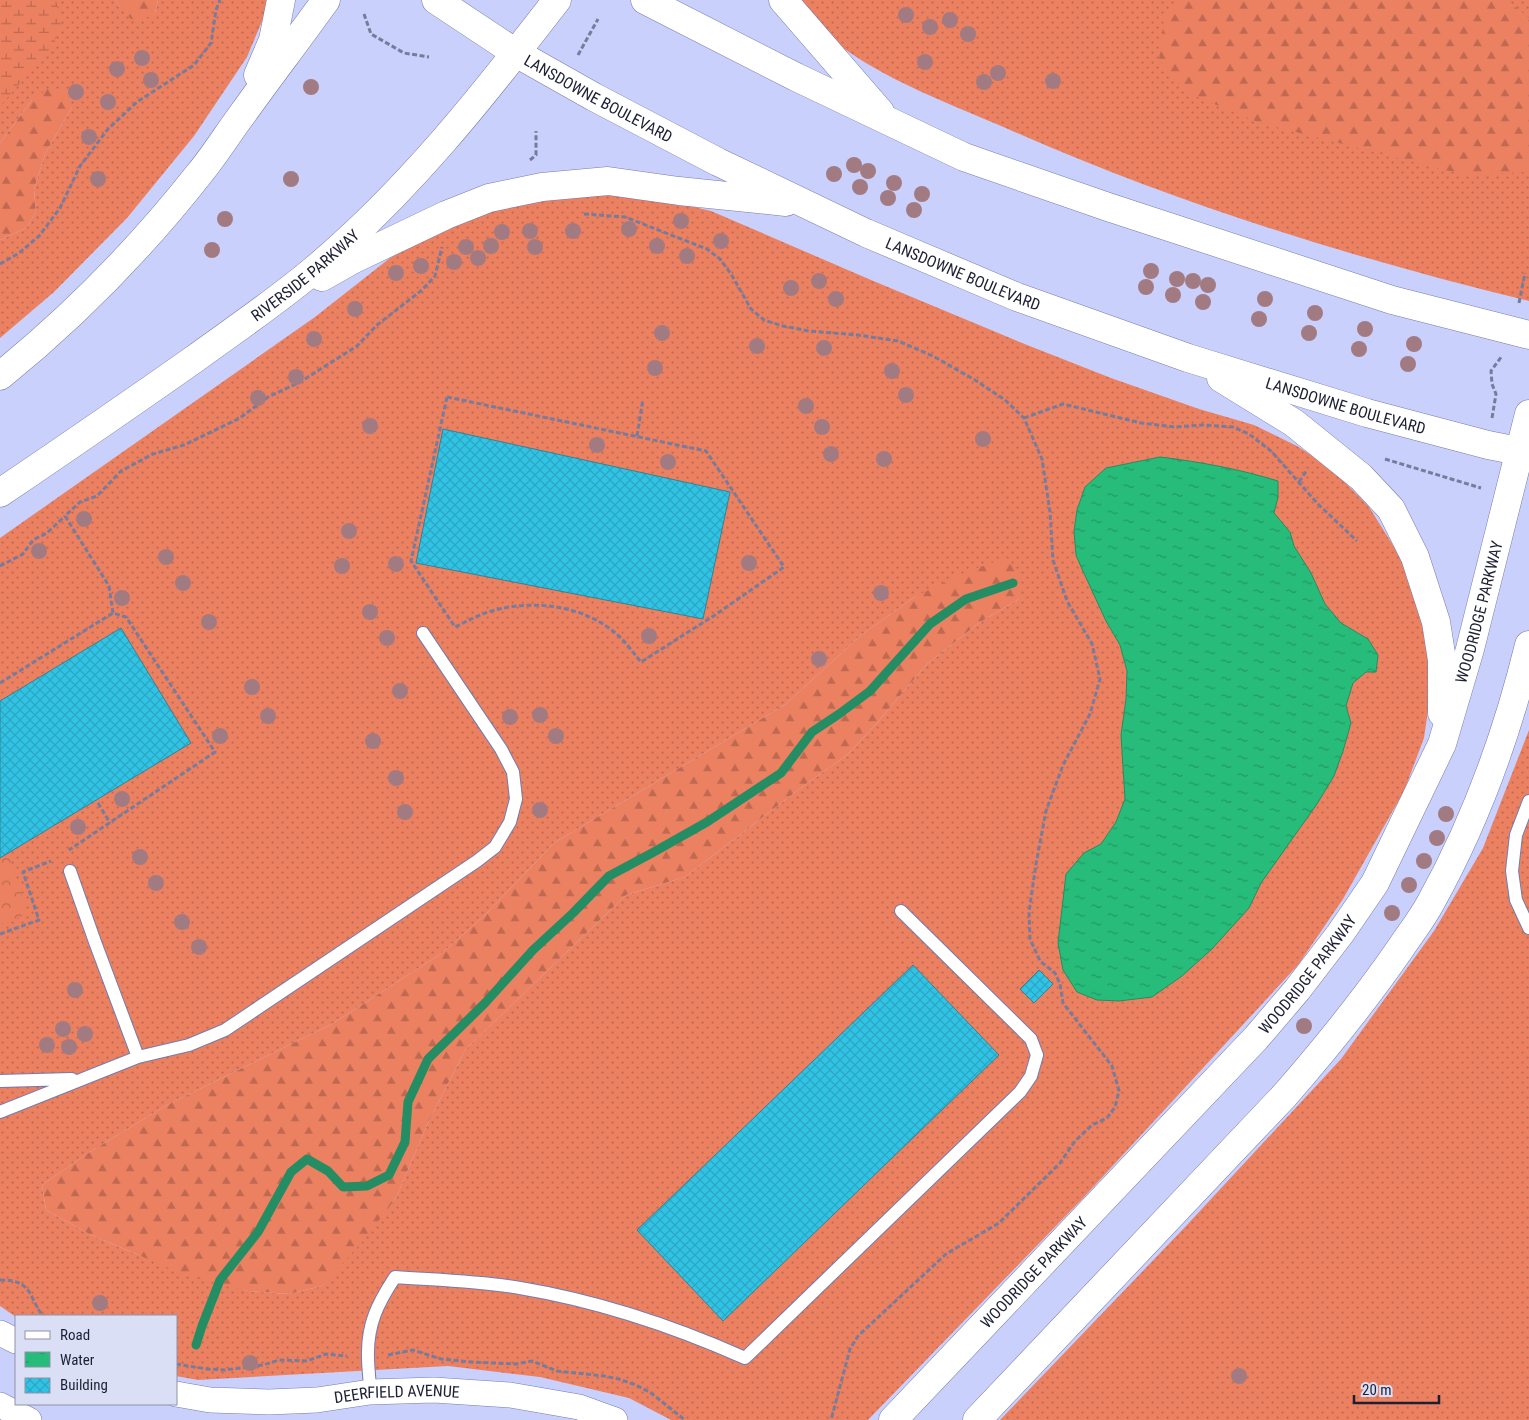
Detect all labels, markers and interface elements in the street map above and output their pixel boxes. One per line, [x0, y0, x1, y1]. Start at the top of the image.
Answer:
street label: LANSDOWNE BOULEVARD [521, 50, 676, 146]
street label: RIVERSIDE PARKWAY [247, 225, 363, 325]
street label: LANSDOWNE BOULEVARD [883, 233, 1043, 314]
street label: LANSDOWNE BOULEVARD [1263, 373, 1428, 438]
street label: WOODRIDGE PARKWAY [1451, 538, 1506, 685]
street label: WOODRIDGE PARKWAY [1255, 910, 1360, 1037]
street label: WOODRIDGE PARKWAY [976, 1212, 1091, 1332]
legend [15, 1315, 178, 1405]
text: Road [60, 1326, 90, 1344]
text: Water [60, 1351, 95, 1369]
scale bar [1354, 1372, 1439, 1404]
text: Building [60, 1376, 108, 1394]
street label: DEERFIELD AVENUE [333, 1380, 460, 1407]
text: 20 m [1362, 1381, 1392, 1399]

